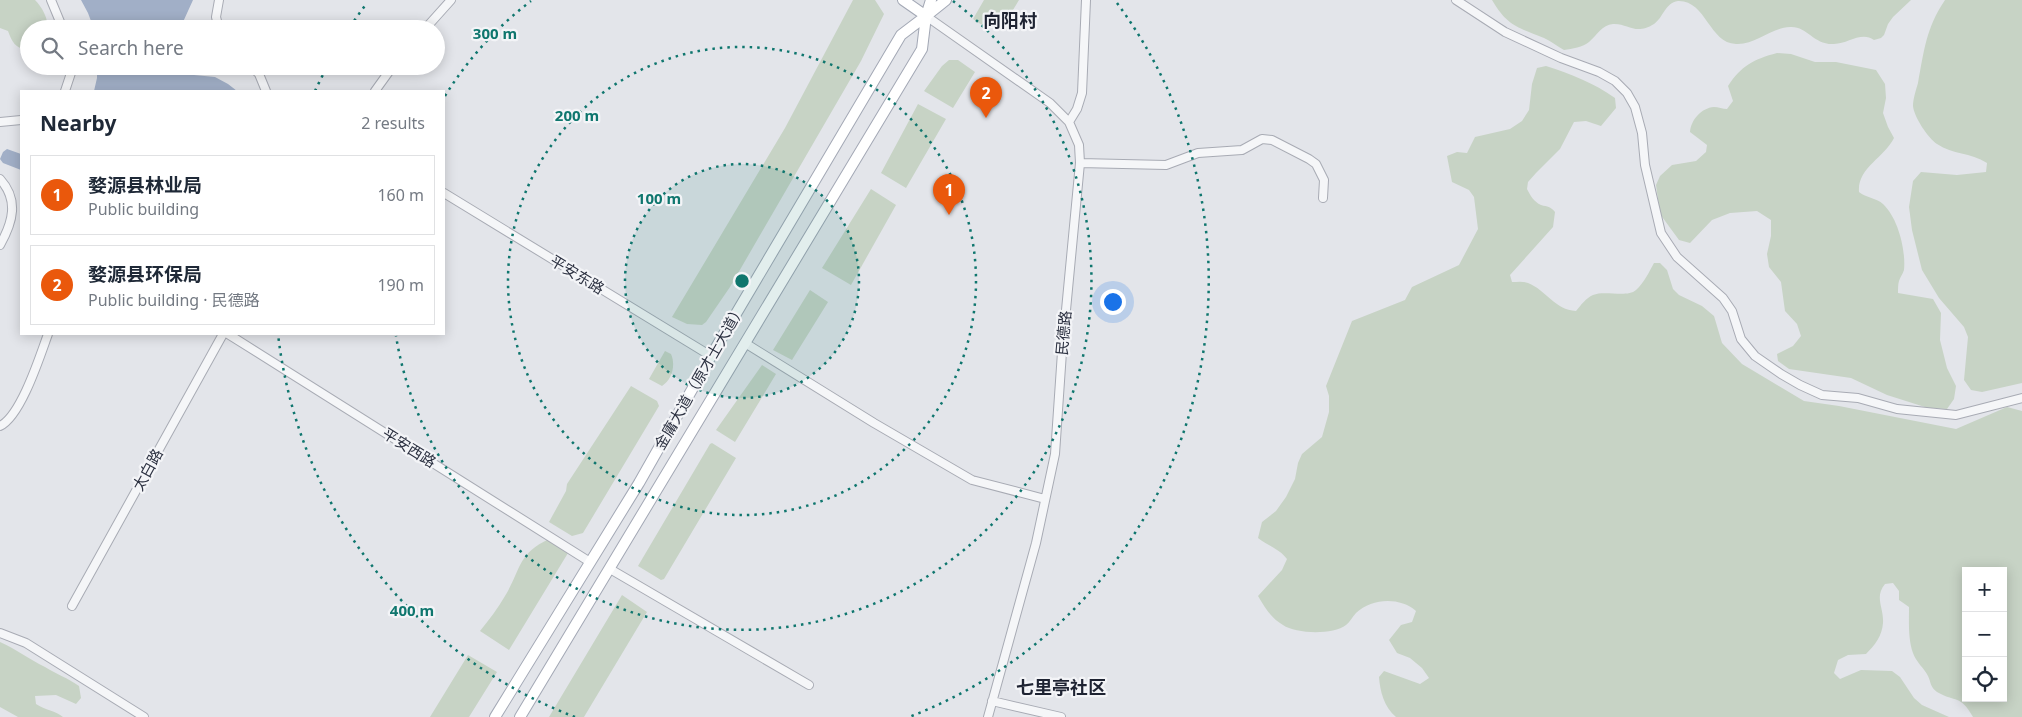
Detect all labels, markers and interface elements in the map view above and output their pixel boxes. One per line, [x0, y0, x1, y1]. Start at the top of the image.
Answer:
district label: 向阳村 [983, 8, 1037, 32]
search box [20, 20, 445, 75]
text: 300 m [473, 23, 517, 43]
icon: search [38, 34, 66, 62]
text: Search here [78, 35, 184, 61]
pin: 2 [970, 77, 1002, 118]
text: 200 m [555, 105, 599, 125]
text: Nearby [40, 109, 116, 137]
text: 2 results [361, 112, 425, 134]
text: 婺源县林业局 [88, 172, 202, 198]
pin: 1 [933, 174, 965, 215]
text: 1 [52, 184, 62, 206]
text: 160 m [377, 184, 424, 206]
text: 100 m [637, 188, 681, 208]
text: Public building [88, 198, 199, 220]
street label: 平安东路 [547, 250, 608, 298]
text: 婺源县环保局 [88, 261, 202, 287]
centre of rings [733, 272, 751, 290]
text: 2 [52, 274, 62, 296]
text: 190 m [377, 274, 424, 296]
text: Public building · 民德路 [88, 289, 260, 311]
your location [1100, 289, 1126, 315]
street label: 金庸大道（原才士大道） [649, 300, 749, 453]
street label: 民德路 [1051, 310, 1075, 356]
street label: 平安西路 [379, 423, 440, 472]
street label: 太白路 [127, 445, 167, 494]
map controls [1962, 567, 2007, 702]
button: + [1962, 567, 2007, 612]
text: 400 m [390, 600, 434, 620]
button: − [1962, 612, 2007, 657]
button: locate [1962, 657, 2007, 702]
district label: 七里亭社区 [1016, 675, 1106, 699]

